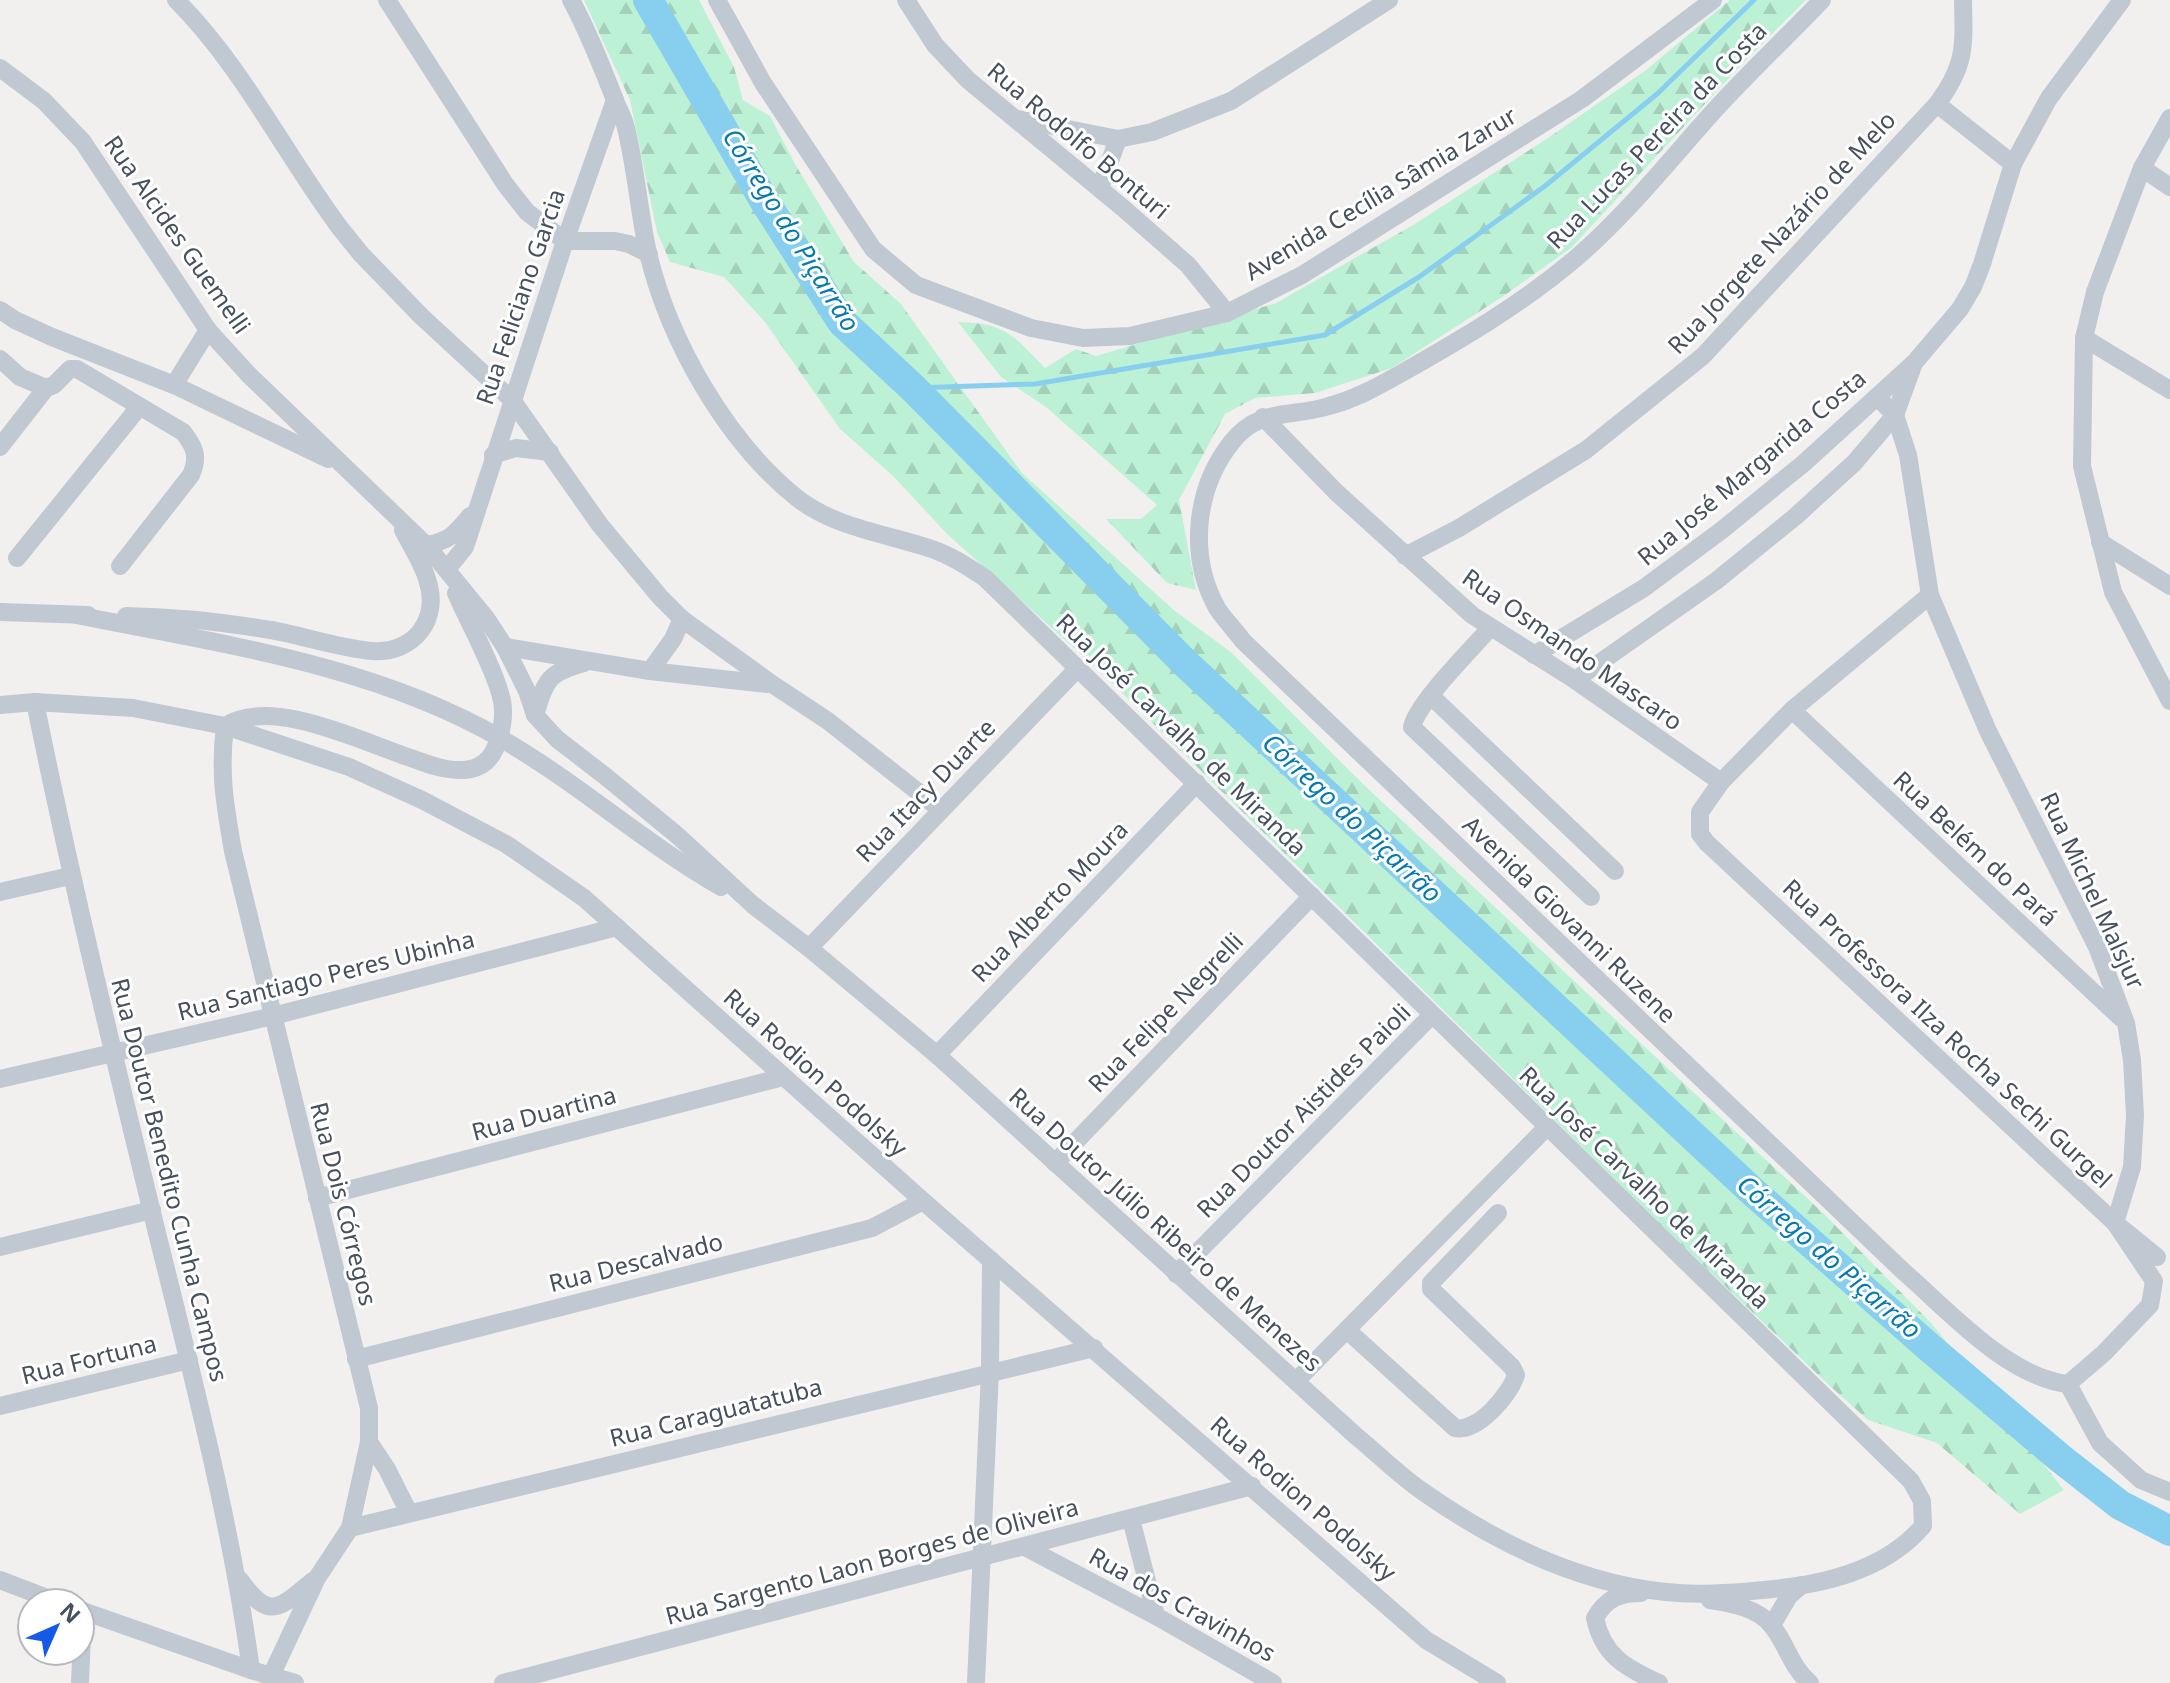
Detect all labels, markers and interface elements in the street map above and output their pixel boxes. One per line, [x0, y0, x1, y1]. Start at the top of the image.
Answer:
street label: Rua Lucas Pereira da Costa [1539, 14, 1773, 256]
street label: Rua Rodolfo Bonturi [981, 54, 1177, 226]
street label: Avenida Cecília Sâmia Zarur [1238, 98, 1522, 287]
street label: Rua Jorgete Nazário de Melo [1659, 103, 1902, 361]
water label: Córrego do Piçarrão [715, 121, 869, 338]
street label: Rua Alcides Guemelli [97, 128, 259, 340]
street label: Rua Feliciano Garcia [467, 184, 572, 409]
street label: Rua José Margarida Costa [1630, 361, 1872, 572]
street label: Rua Osmando Mascaro [1456, 560, 1689, 737]
street label: Rua José Carvalho de Miranda [1050, 605, 1314, 863]
street label: Rua Itacy Duarte [848, 711, 1002, 869]
water label: Córrego do Piçarrão [1255, 724, 1450, 910]
street label: Rua Belém do Pará [1887, 763, 2065, 933]
street label: Rua Michel Malsjur [2033, 787, 2153, 994]
street label: Avenida Giovanni Ruzene [1456, 808, 1684, 1030]
street label: Rua Alberto Moura [963, 813, 1135, 989]
street label: Rua Professora Ilza Rocha Sechi Gurgel [1776, 871, 2120, 1195]
street label: Rua Santiago Peres Ubinha [174, 922, 478, 1027]
street label: Rua Felipe Negrelli [1080, 925, 1250, 1099]
street label: Rua Doutor Benedito Cunha Campos [104, 974, 237, 1385]
street label: Rua Rodion Podolsky [717, 980, 915, 1164]
street label: Rua Doutor Aistides Paioli [1189, 996, 1417, 1224]
street label: Rua José Carvalho de Miranda [1513, 1058, 1777, 1316]
street label: Rua Duartina [468, 1077, 620, 1148]
street label: Rua Doutor Júlio Ribeiro de Menezes [1003, 1079, 1329, 1378]
street label: Rua Dois Córregos [303, 1098, 386, 1309]
water label: Córrego do Piçarrão [1730, 1166, 1930, 1346]
street label: Rua Descalvado [545, 1224, 726, 1299]
street label: Rua Fortuna [18, 1326, 160, 1391]
street label: Rua Caraguatatuba [606, 1369, 825, 1454]
street label: Rua Rodion Podolsky [1204, 1408, 1405, 1588]
street label: Rua Sargento Laon Borges de Oliveira [661, 1489, 1082, 1632]
street label: Rua dos Cravinhos [1084, 1539, 1282, 1669]
north arrow [16, 1587, 96, 1667]
text: N [54, 1595, 88, 1629]

